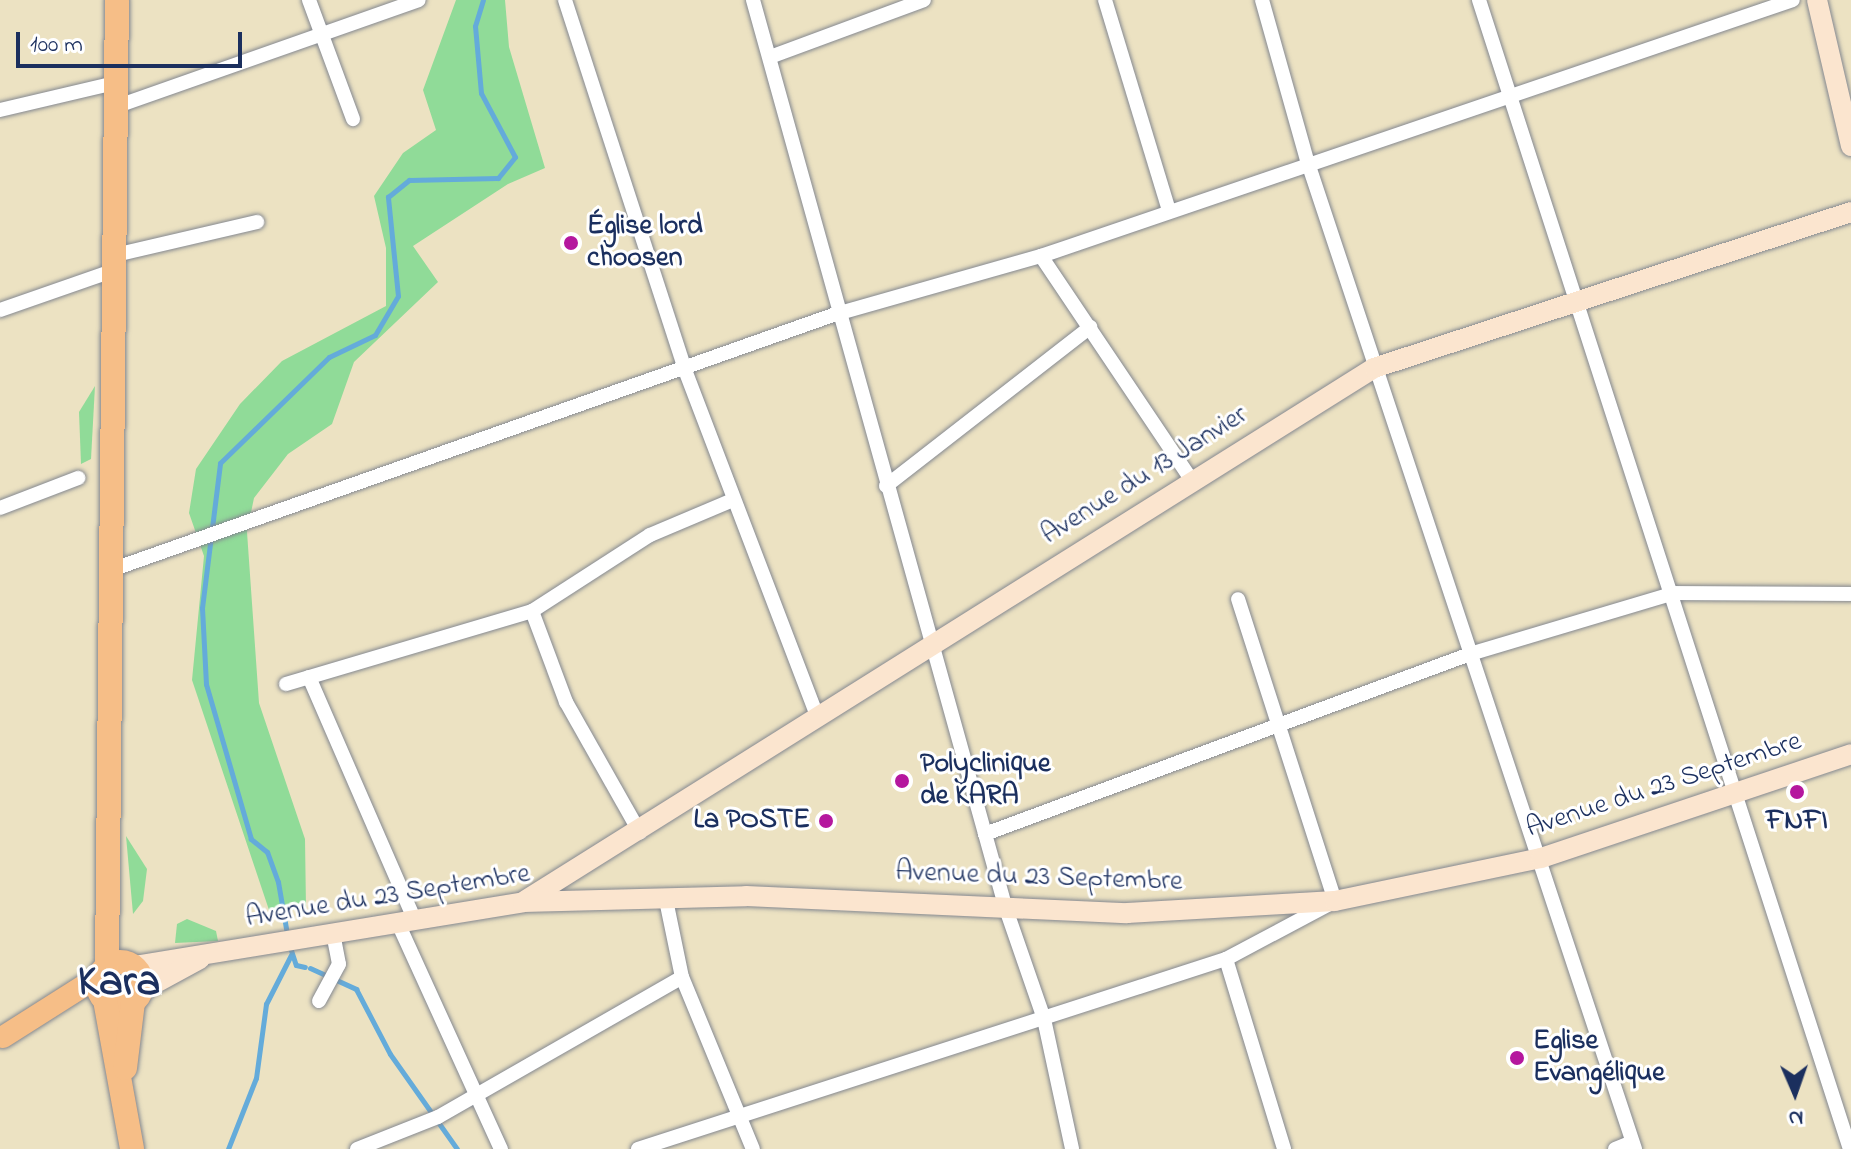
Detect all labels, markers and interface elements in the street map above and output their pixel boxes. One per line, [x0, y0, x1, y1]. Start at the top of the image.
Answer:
scale bar [20, 16, 246, 66]
text: 100 m [30, 28, 83, 63]
place label: Église lord choosen [587, 210, 703, 276]
marker: Église lord choosen [562, 234, 580, 252]
street label: Avenue du 13 Janvier [1036, 399, 1254, 553]
street label: Avenue du 23 Septembre [1522, 726, 1806, 846]
place label: Polyclinique de KARA [920, 748, 1051, 814]
marker: Polyclinique de KARA [891, 770, 913, 792]
marker: FNFI [1788, 783, 1806, 801]
place label: La POSTE [694, 804, 810, 838]
place label: FNFI [1766, 805, 1828, 839]
marker: La POSTE [817, 812, 835, 830]
street label: Avenue du 23 Septembre [895, 856, 1183, 900]
street label: Avenue du 23 Septembre [243, 858, 533, 936]
district label: Kara [78, 957, 160, 1009]
place label: Eglise Evangélique [1533, 1025, 1665, 1091]
marker: Eglise Evangélique [1508, 1049, 1526, 1067]
north arrow [1755, 1053, 1835, 1133]
text: N [1788, 1101, 1804, 1133]

